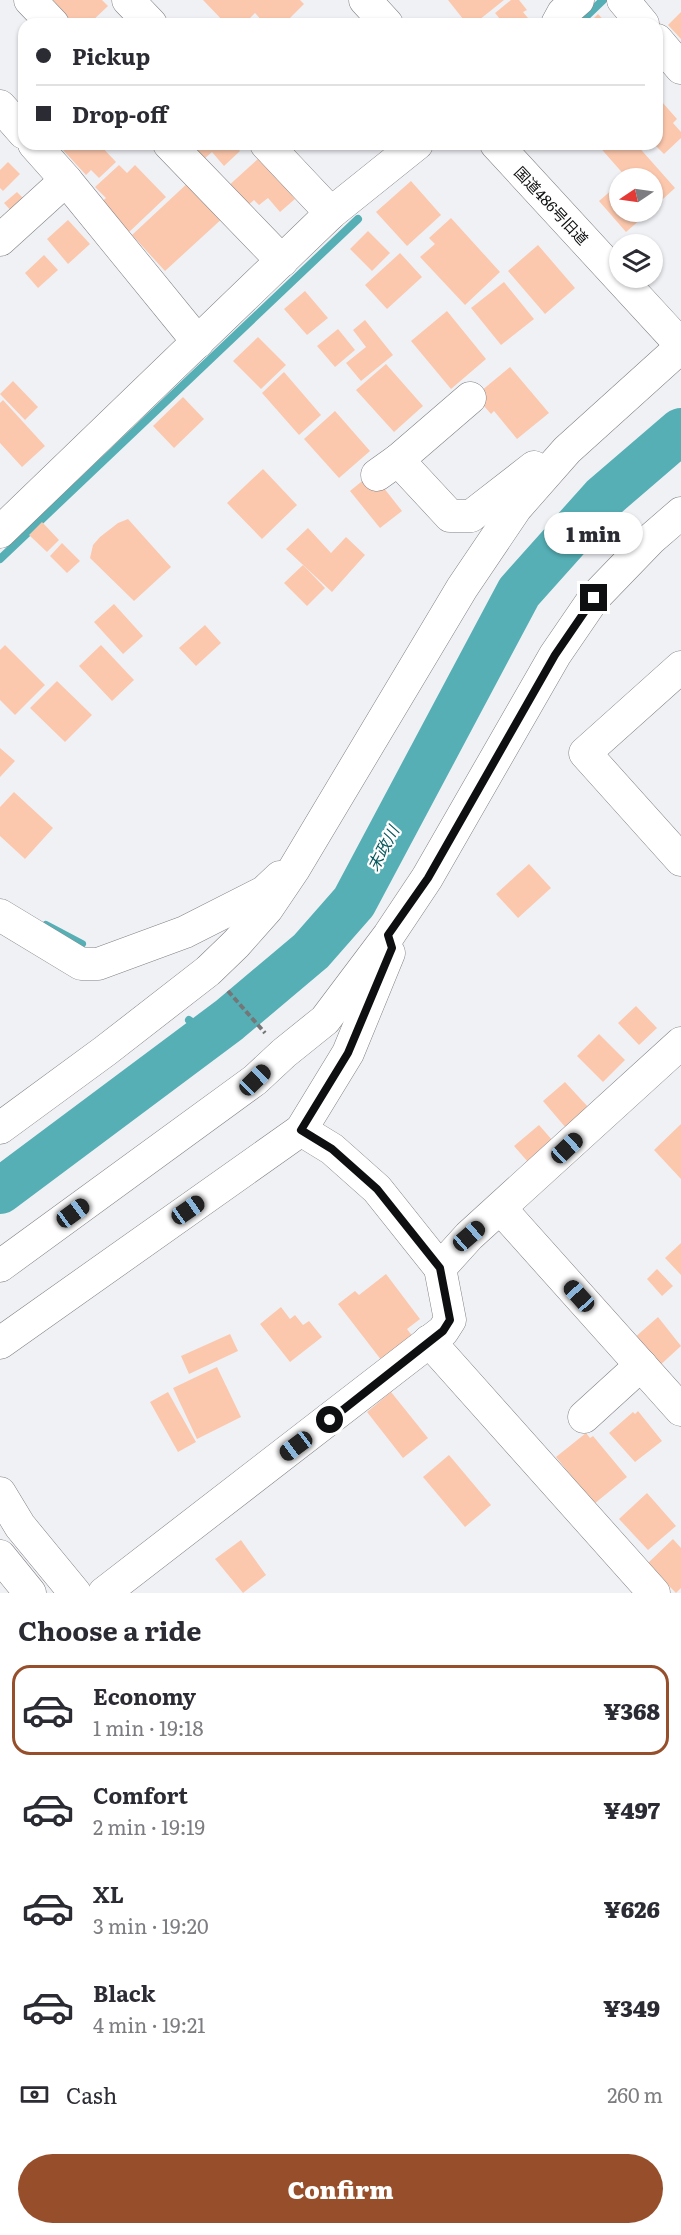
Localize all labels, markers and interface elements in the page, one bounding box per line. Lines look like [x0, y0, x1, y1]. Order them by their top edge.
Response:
text: Pickup [72, 39, 150, 72]
text: Drop-off [72, 97, 168, 130]
street label: 国道486号旧道 [510, 161, 594, 249]
north arrow [609, 168, 663, 222]
map controls [609, 168, 663, 288]
button: layers [609, 234, 663, 288]
callout: 1 min [544, 511, 644, 553]
text: 1 min [566, 518, 621, 548]
route end [580, 584, 607, 611]
water label: 末政川 [360, 819, 405, 875]
car [236, 1061, 274, 1099]
car [548, 1129, 586, 1167]
car [168, 1192, 208, 1228]
car [53, 1195, 93, 1231]
car [450, 1217, 488, 1255]
car [560, 1277, 598, 1315]
route start [316, 1406, 343, 1433]
car [276, 1428, 316, 1464]
text: Choose a ride [18, 1609, 201, 1649]
text: Economy [93, 1679, 196, 1712]
icon: car [21, 1683, 75, 1737]
text: ¥368 [604, 1694, 660, 1727]
text: 1 min · 19:18 [93, 1712, 204, 1742]
text: Comfort [93, 1778, 188, 1811]
icon: car [21, 1782, 75, 1836]
text: ¥497 [603, 1793, 660, 1826]
text: 2 min · 19:19 [93, 1811, 205, 1841]
text: XL [93, 1877, 124, 1910]
icon: car [21, 1881, 75, 1935]
text: ¥626 [604, 1892, 660, 1925]
text: 3 min · 19:20 [93, 1910, 209, 1940]
text: Black [93, 1976, 155, 2009]
icon: car [21, 1980, 75, 2034]
text: ¥349 [603, 1991, 660, 2024]
text: 4 min · 19:21 [93, 2009, 205, 2039]
icon: cash [18, 2078, 51, 2111]
text: Cash [66, 2078, 117, 2111]
text: 260 m [607, 2079, 663, 2109]
button: Confirm [18, 2154, 663, 2223]

